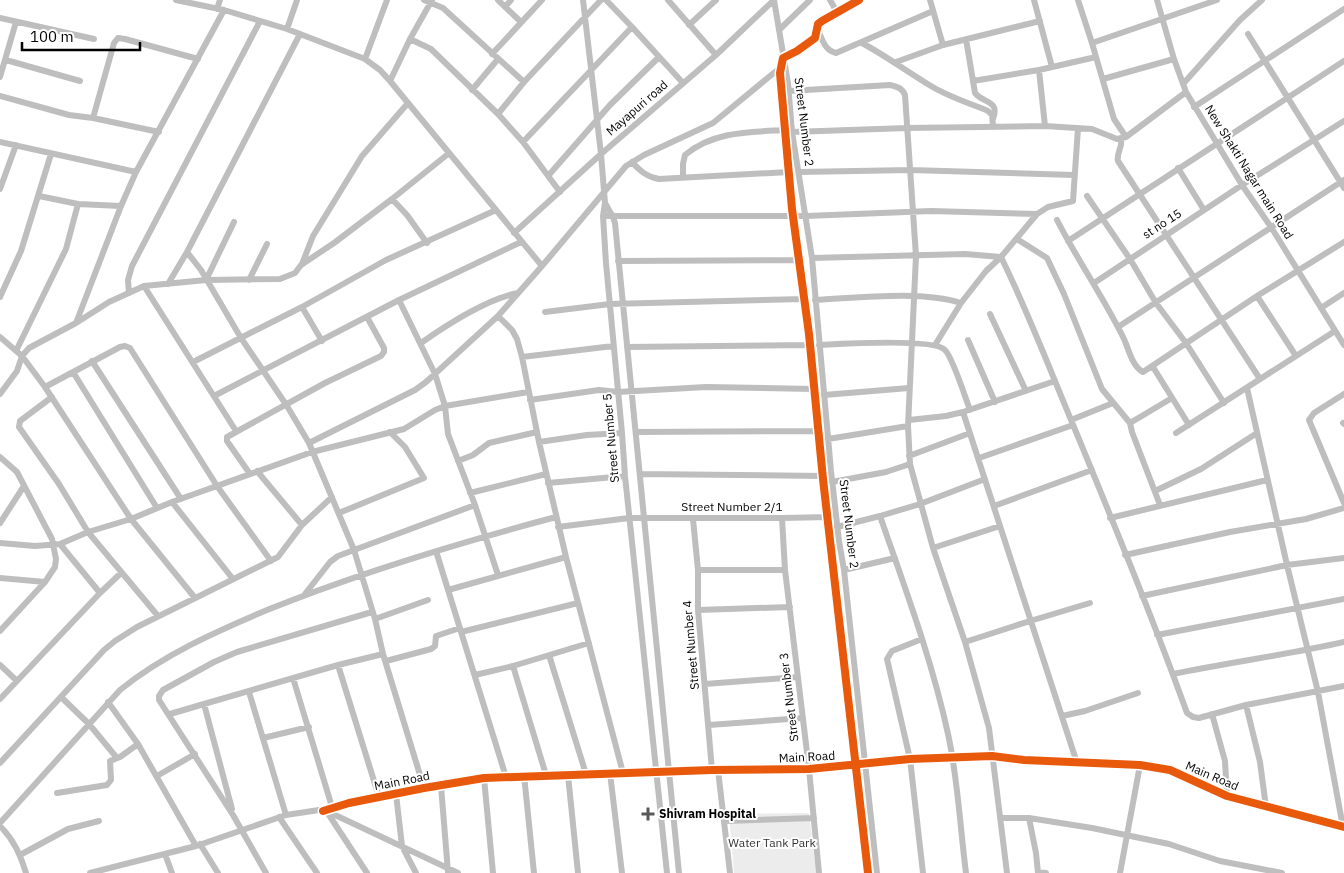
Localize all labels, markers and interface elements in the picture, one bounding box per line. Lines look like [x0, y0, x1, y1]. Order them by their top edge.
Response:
scale bar [22, 20, 140, 52]
text: 100 m [30, 27, 74, 46]
street label: Mayapuri road [603, 77, 671, 138]
street label: Street Number 2 [792, 77, 817, 167]
street label: New Shakti Nagar main Road [1202, 102, 1297, 242]
street label: st no 15 [1139, 205, 1184, 242]
street label: Street Number 5 [599, 393, 622, 483]
street label: Street Number 2 [837, 479, 862, 569]
street label: Street Number 2/1 [681, 499, 783, 514]
street label: Street Number 4 [679, 600, 702, 690]
street label: Street Number 3 [776, 652, 801, 742]
street label: Main Road [778, 748, 836, 765]
street label: Main Road [1183, 758, 1241, 793]
street label: Main Road [373, 768, 431, 793]
place label: Shivram Hospital [659, 806, 756, 821]
marker: Shivram Hospital [641, 807, 655, 821]
park label: Water Tank Park [728, 835, 817, 850]

